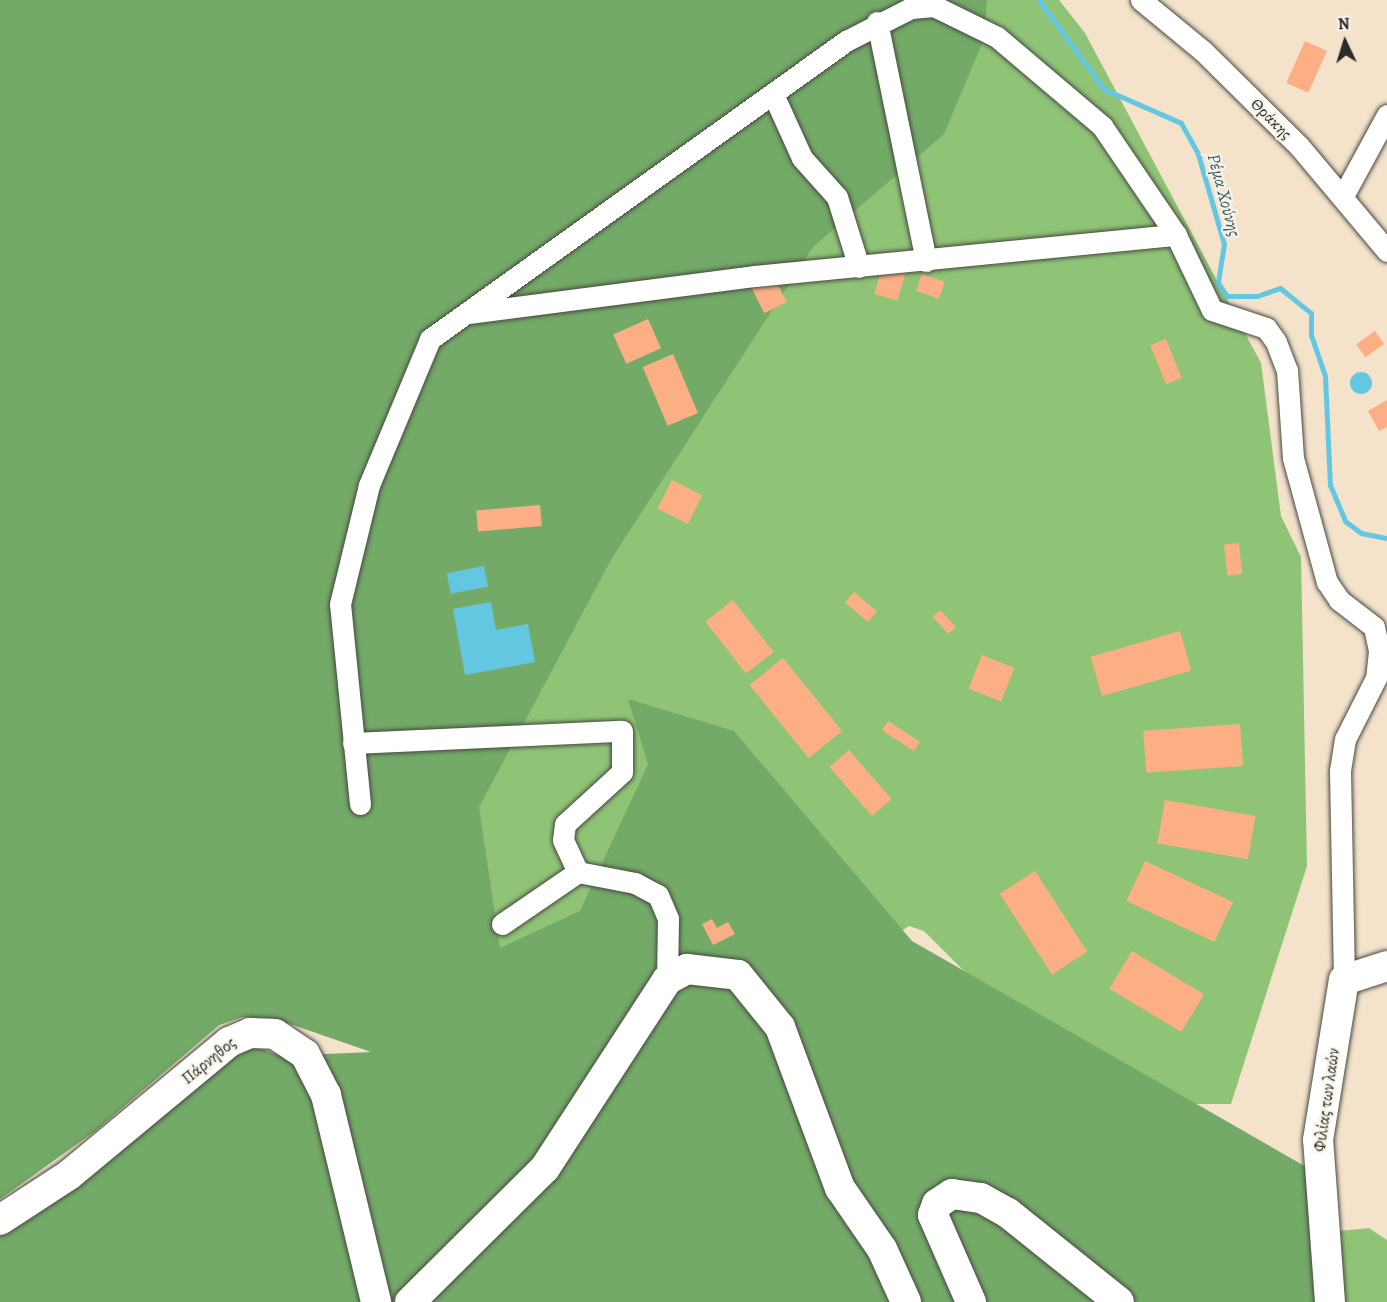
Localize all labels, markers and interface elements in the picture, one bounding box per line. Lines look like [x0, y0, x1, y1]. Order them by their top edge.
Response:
north arrow [1315, 12, 1375, 72]
text: N [1337, 13, 1350, 35]
street label: Θράκης [1247, 95, 1295, 143]
water label: Ρέμα Χούνης [1203, 151, 1245, 239]
street label: Πάρνηθος [178, 1033, 240, 1089]
street label: Φιλίας των λαών [1310, 1047, 1344, 1153]

